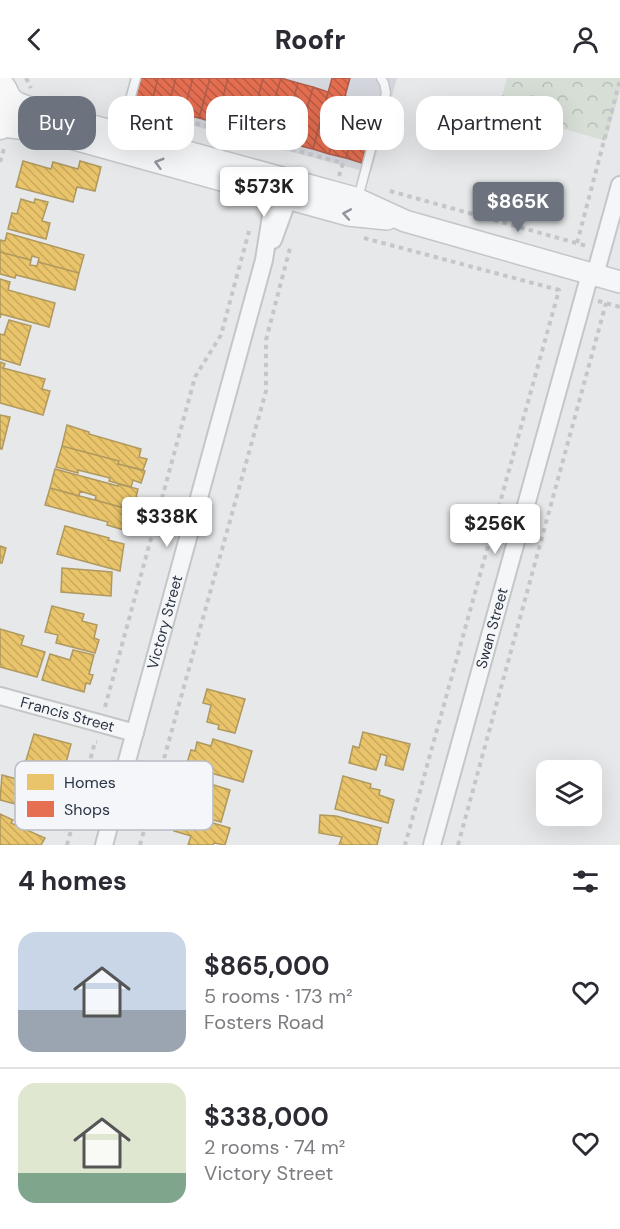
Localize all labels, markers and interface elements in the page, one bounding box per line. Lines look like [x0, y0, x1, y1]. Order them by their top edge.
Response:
text: Roofr [275, 22, 345, 57]
icon: back [18, 23, 51, 56]
icon: person [569, 23, 602, 56]
chip: Buy [18, 96, 96, 150]
chip: Rent [108, 96, 194, 150]
chip: Filters [206, 96, 308, 150]
chip: New [320, 96, 404, 150]
chip: Apartment [416, 96, 563, 150]
one-way arrow [154, 158, 165, 170]
pin: $573K [222, 167, 306, 218]
text: $573K [234, 173, 294, 199]
pin: $865K [476, 182, 560, 233]
text: $865K [487, 188, 549, 214]
one-way arrow [343, 208, 353, 221]
pin: $338K [125, 497, 209, 548]
text: $338K [136, 503, 198, 529]
pin: $256K [453, 504, 537, 555]
text: $256K [464, 510, 526, 536]
street label: Victory Street [142, 573, 187, 672]
street label: Swan Street [471, 585, 513, 671]
street label: Francis Street [18, 692, 117, 737]
map controls [536, 760, 602, 826]
button: layers [536, 760, 602, 826]
legend [15, 761, 213, 830]
text: Homes [64, 772, 116, 793]
text: Shops [64, 799, 110, 820]
text: 4 homes [18, 864, 127, 898]
icon: filters [569, 865, 602, 898]
text: $865,000 [204, 949, 330, 983]
icon: home [66, 956, 138, 1028]
icon: heart [569, 976, 602, 1009]
text: 5 rooms · 173 m² [204, 983, 353, 1009]
text: Fosters Road [204, 1009, 324, 1035]
text: $338,000 [204, 1100, 329, 1134]
icon: home [66, 1107, 138, 1179]
icon: heart [569, 1127, 602, 1160]
text: 2 rooms · 74 m² [204, 1134, 345, 1160]
text: Victory Street [204, 1160, 333, 1186]

